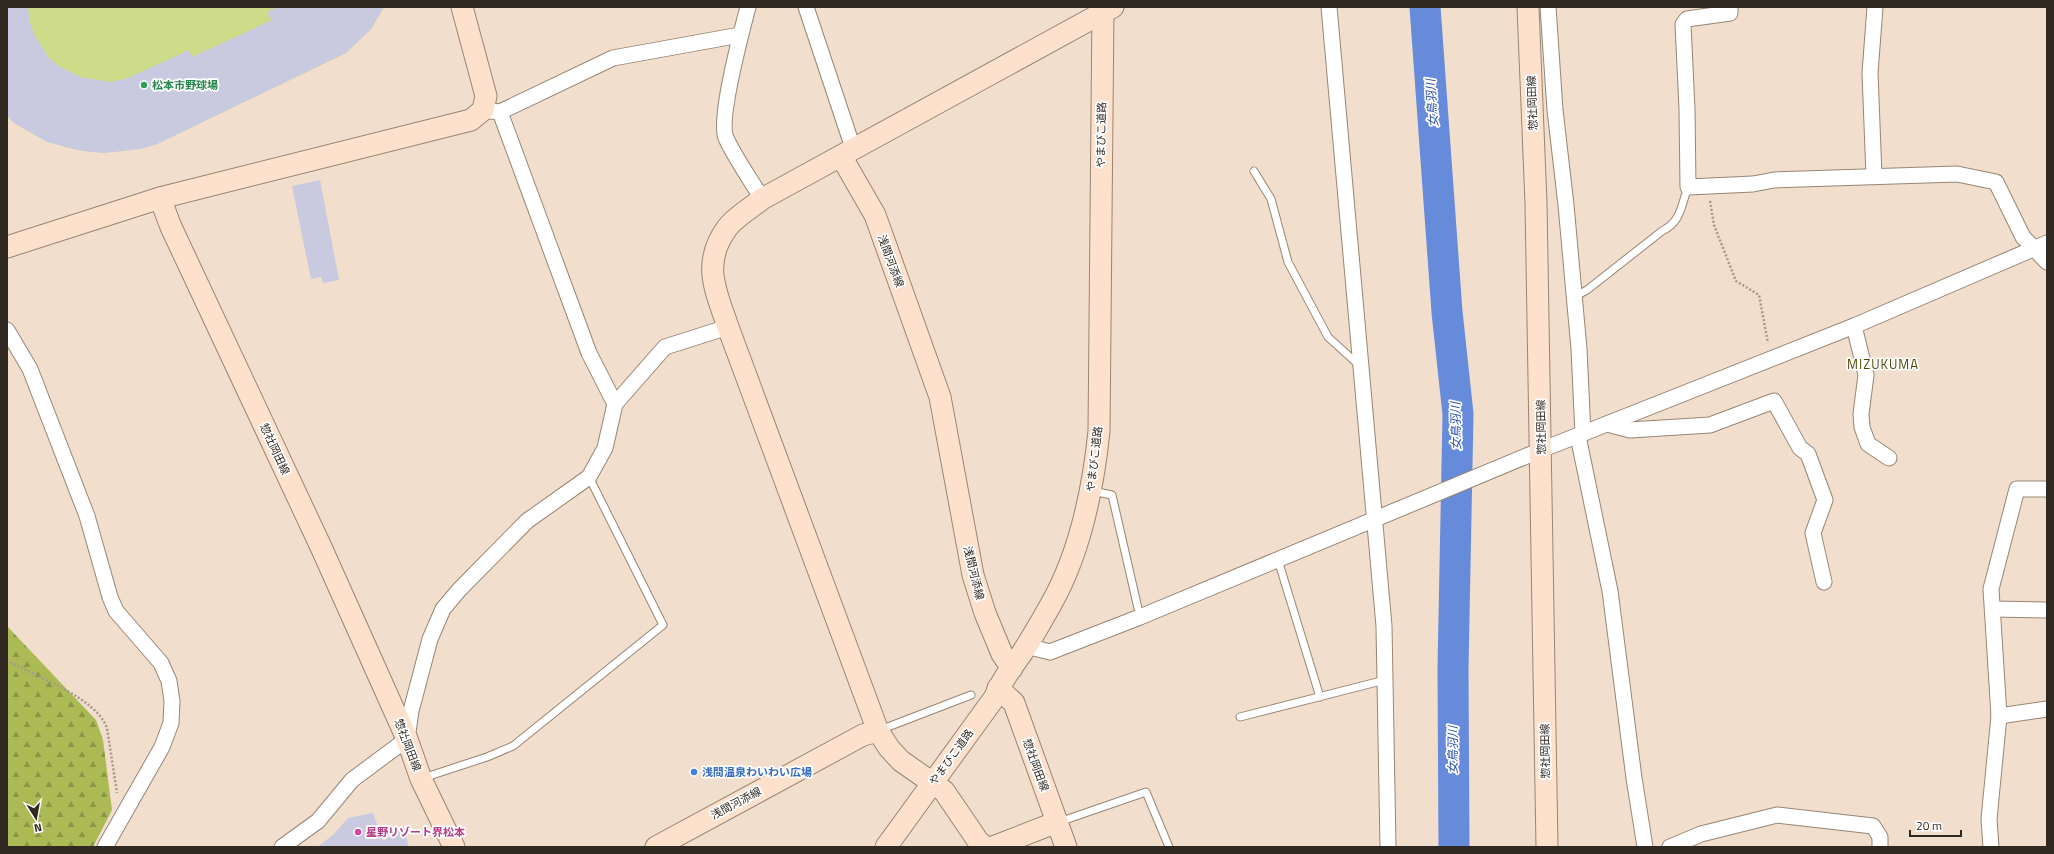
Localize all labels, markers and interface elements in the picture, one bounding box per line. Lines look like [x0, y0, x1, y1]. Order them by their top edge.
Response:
street label: 惣社岡田線 [1523, 75, 1541, 131]
water label: 女鳥羽川 [1420, 76, 1443, 128]
place label: 松本市野球場 [152, 77, 218, 93]
marker: 松本市野球場 [139, 80, 149, 90]
street label: やまびこ道路 [1092, 102, 1110, 168]
street label: 浅間河添線 [874, 232, 908, 290]
district label: MIZUKUMA [1847, 354, 1919, 374]
street label: 惣社岡田線 [1533, 399, 1549, 455]
water label: 女鳥羽川 [1446, 400, 1465, 450]
street label: 惣社岡田線 [256, 421, 294, 477]
street label: やまびこ道路 [1082, 425, 1106, 493]
street label: 浅間河添線 [960, 544, 988, 602]
street label: 惣社岡田線 [391, 716, 425, 774]
street label: 惣社岡田線 [1537, 723, 1553, 779]
water label: 女鳥羽川 [1443, 724, 1462, 774]
street label: やまびこ道路 [925, 726, 977, 788]
street label: 惣社岡田線 [1019, 736, 1053, 794]
place label: 浅間温泉わいわい広場 [702, 764, 812, 780]
marker: 浅間温泉わいわい広場 [689, 767, 699, 777]
street label: 浅間河添線 [708, 783, 764, 823]
north arrow [16, 798, 56, 838]
scale bar [1910, 812, 1961, 838]
text: 20 m [1916, 816, 1942, 835]
text: N [33, 819, 43, 836]
place label: 星野リゾート界松本 [366, 824, 465, 840]
marker: 星野リゾート界松本 [353, 827, 363, 837]

